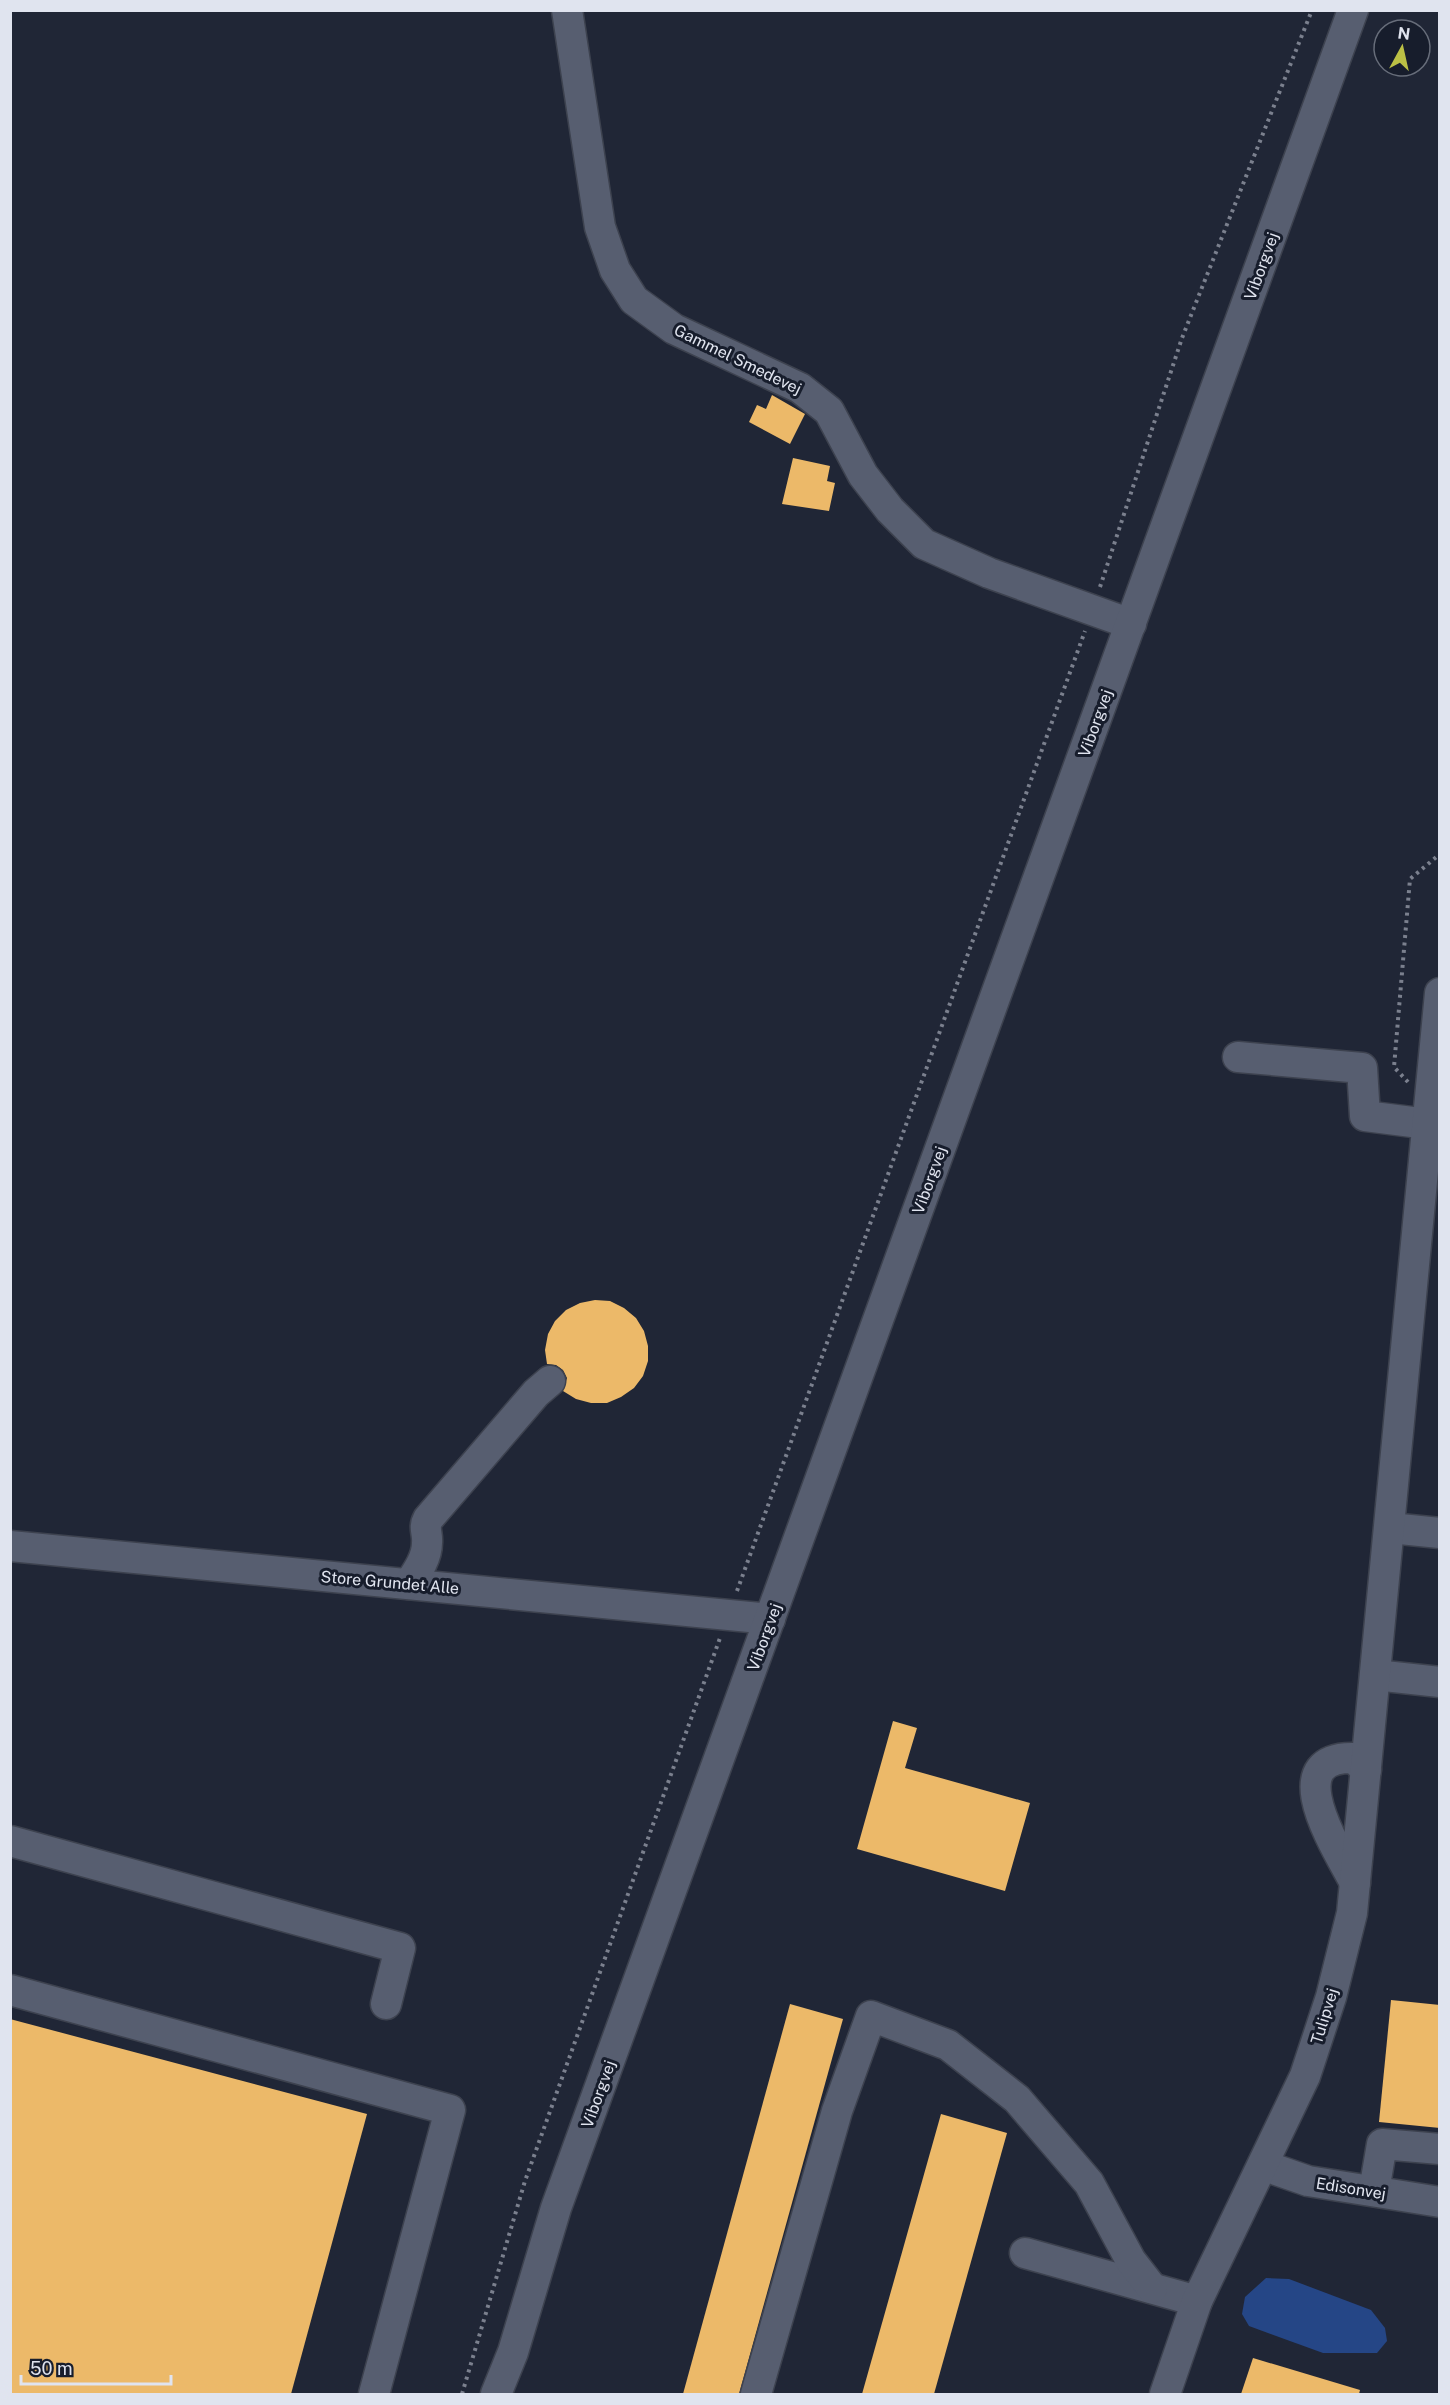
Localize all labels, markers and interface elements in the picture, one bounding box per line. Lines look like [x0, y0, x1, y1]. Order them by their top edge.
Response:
north arrow [1372, 18, 1432, 78]
text: N [1396, 23, 1412, 44]
street label: Viborgvej [1240, 230, 1282, 303]
street label: Gammel Smedevej [671, 320, 805, 399]
street label: Viborgvej [1074, 687, 1116, 760]
street label: Viborgvej [908, 1144, 950, 1217]
street label: Store Grundet Alle [320, 1567, 460, 1598]
street label: Viborgvej [743, 1601, 785, 1674]
street label: Tulipvej [1307, 1986, 1342, 2046]
street label: Viborgvej [577, 2058, 619, 2131]
street label: Edisonvej [1315, 2174, 1387, 2203]
scale bar [21, 2348, 171, 2386]
text: 50 m [30, 2358, 73, 2379]

